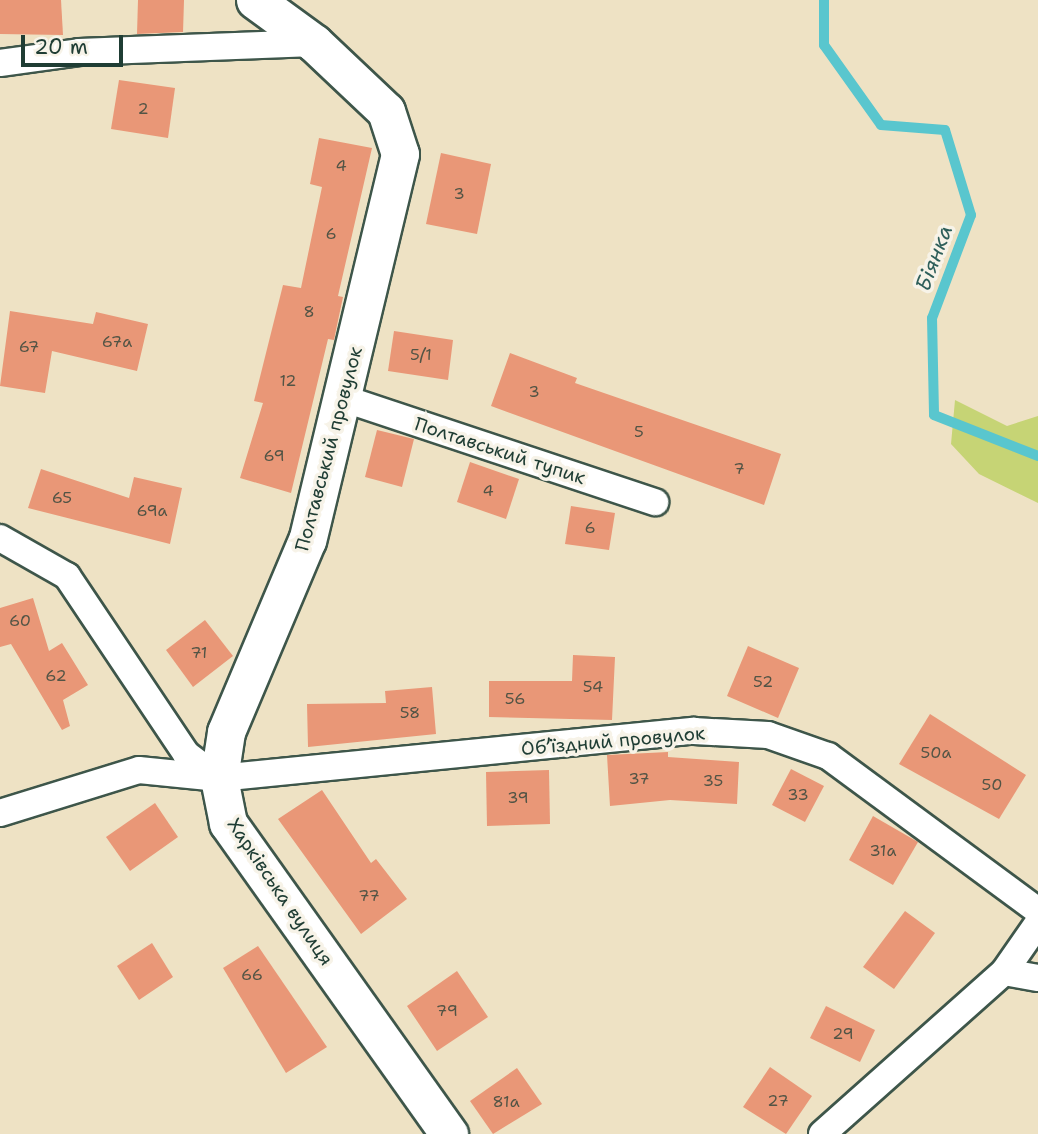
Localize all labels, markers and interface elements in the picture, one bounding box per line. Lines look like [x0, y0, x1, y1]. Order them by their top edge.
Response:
scale bar [24, 21, 126, 65]
text: 20 m [34, 33, 88, 61]
house number: 2 [137, 99, 149, 119]
house number: 4 [335, 156, 347, 176]
house number: 3 [453, 184, 465, 204]
water label: Біянка [910, 222, 958, 294]
house number: 6 [325, 224, 337, 244]
house number: 8 [303, 302, 315, 322]
house number: 67а [102, 332, 132, 352]
house number: 67 [19, 337, 39, 357]
street label: Полтавський провулок [291, 344, 367, 554]
house number: 5/1 [410, 345, 432, 365]
house number: 12 [279, 371, 297, 391]
house number: 3 [528, 382, 540, 402]
street label: Полтавський тупик [412, 413, 588, 489]
house number: 5 [634, 422, 644, 442]
house number: 69 [263, 446, 285, 466]
house number: 7 [733, 459, 745, 479]
house number: 4 [482, 481, 494, 501]
house number: 65 [52, 488, 72, 508]
house number: 69а [136, 501, 168, 521]
house number: 6 [584, 518, 596, 538]
house number: 60 [9, 611, 31, 631]
house number: 71 [190, 643, 208, 663]
house number: 62 [45, 666, 67, 686]
house number: 52 [753, 672, 773, 692]
house number: 54 [583, 677, 603, 697]
house number: 56 [505, 689, 525, 709]
house number: 58 [400, 703, 420, 723]
street label: Обʼїздний провулок [520, 722, 706, 760]
house number: 50а [921, 743, 951, 763]
house number: 37 [628, 769, 650, 789]
house number: 35 [703, 771, 723, 791]
house number: 50 [982, 775, 1002, 795]
house number: 33 [787, 785, 809, 805]
house number: 39 [507, 788, 529, 808]
street label: Харківська вулиця [222, 814, 338, 970]
house number: 31а [870, 841, 896, 861]
house number: 77 [358, 886, 380, 906]
house number: 66 [241, 965, 263, 985]
house number: 79 [436, 1001, 458, 1021]
house number: 29 [832, 1024, 854, 1044]
house number: 27 [767, 1091, 789, 1111]
house number: 81а [492, 1092, 520, 1112]

